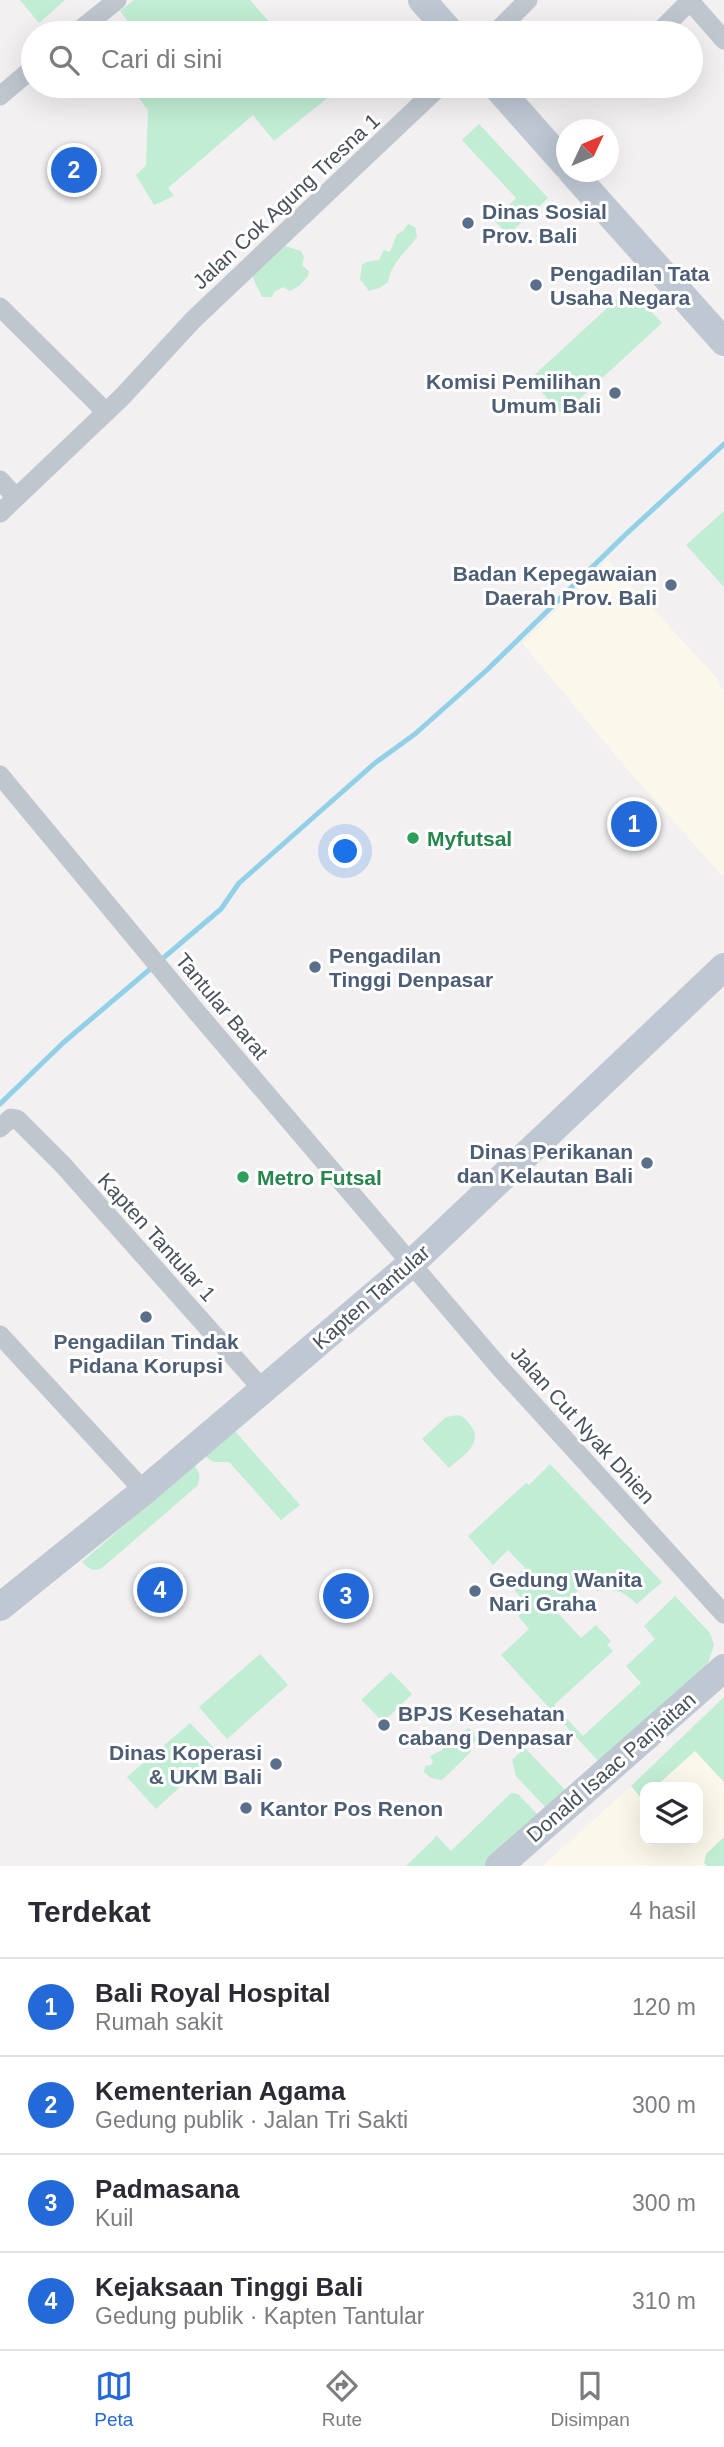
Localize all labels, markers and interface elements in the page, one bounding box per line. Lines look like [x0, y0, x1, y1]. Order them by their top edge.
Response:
search box [21, 21, 703, 98]
icon: search [45, 41, 83, 79]
text: Cari di sini [101, 44, 222, 74]
street label: Jalan Cok Agung Tresna 1 [188, 109, 384, 293]
north arrow [556, 119, 619, 182]
pin: 2 [51, 144, 97, 196]
place label: Dinas Sosial Prov. Bali [482, 200, 607, 247]
marker: Dinas Sosial Prov. Bali [460, 215, 476, 231]
place label: Pengadilan Tata Usaha Negara [550, 262, 710, 309]
marker: Pengadilan Tata Usaha Negara [528, 277, 544, 293]
place label: Komisi Pemilihan Umum Bali [426, 370, 601, 417]
marker: Komisi Pemilihan Umum Bali [607, 385, 623, 401]
place label: Badan Kepegawaian Daerah Prov. Bali [453, 562, 657, 609]
marker: Badan Kepegawaian Daerah Prov. Bali [663, 577, 679, 593]
pin: 1 [611, 798, 657, 850]
place label: Myfutsal [427, 827, 512, 850]
marker: Myfutsal [405, 830, 421, 846]
your location [328, 834, 362, 868]
place label: Pengadilan Tinggi Denpasar [329, 944, 493, 991]
street label: Tantular Barat [171, 949, 273, 1064]
marker: Pengadilan Tinggi Denpasar [307, 959, 323, 975]
place label: Dinas Perikanan dan Kelautan Bali [457, 1140, 633, 1187]
marker: Dinas Perikanan dan Kelautan Bali [639, 1155, 655, 1171]
place label: Metro Futsal [257, 1166, 382, 1189]
street label: Kapten Tantular 1 [94, 1168, 220, 1306]
marker: Metro Futsal [235, 1169, 251, 1185]
street label: Kapten Tantular [308, 1240, 434, 1354]
marker: Pengadilan Tindak Pidana Korupsi [138, 1309, 154, 1325]
place label: Pengadilan Tindak Pidana Korupsi [53, 1330, 239, 1377]
street label: Jalan Cut Nyak Dhien [507, 1342, 659, 1508]
pin: 4 [137, 1564, 183, 1616]
place label: Gedung Wanita Nari Graha [489, 1568, 643, 1615]
pin: 3 [323, 1570, 369, 1622]
marker: Gedung Wanita Nari Graha [467, 1583, 483, 1599]
street label: Donald Isaac Panjaitan [522, 1687, 700, 1847]
place label: BPJS Kesehatan cabang Denpasar [398, 1702, 573, 1749]
marker: BPJS Kesehatan cabang Denpasar [376, 1717, 392, 1733]
place label: Dinas Koperasi & UKM Bali [109, 1741, 262, 1788]
marker: Dinas Koperasi & UKM Bali [268, 1756, 284, 1772]
map controls [640, 1782, 703, 1845]
button: layers [640, 1782, 703, 1845]
place label: Kantor Pos Renon [260, 1797, 443, 1820]
marker: Kantor Pos Renon [238, 1800, 254, 1816]
text: Terdekat [28, 1895, 151, 1928]
text: 4 hasil [630, 1898, 696, 1924]
text: Bali Royal Hospital [95, 1978, 331, 2008]
text: 1 [45, 1994, 57, 2020]
text: 120 m [632, 1994, 696, 2020]
text: Rumah sakit [95, 2009, 223, 2035]
text: Kementerian Agama [95, 2076, 345, 2106]
text: 2 [45, 2092, 57, 2118]
text: 300 m [632, 2092, 696, 2118]
text: Gedung publik · Jalan Tri Sakti [95, 2107, 408, 2133]
text: Padmasana [95, 2174, 240, 2204]
text: 3 [45, 2190, 57, 2216]
text: 300 m [632, 2190, 696, 2216]
text: Kuil [95, 2205, 133, 2231]
text: Kejaksaan Tinggi Bali [95, 2272, 363, 2302]
text: 4 [45, 2288, 57, 2314]
text: 310 m [632, 2288, 696, 2314]
text: Gedung publik · Kapten Tantular [95, 2303, 424, 2329]
tab: Peta [94, 2367, 133, 2431]
tab: Rute [322, 2367, 362, 2431]
tab: Disimpan [551, 2367, 630, 2431]

